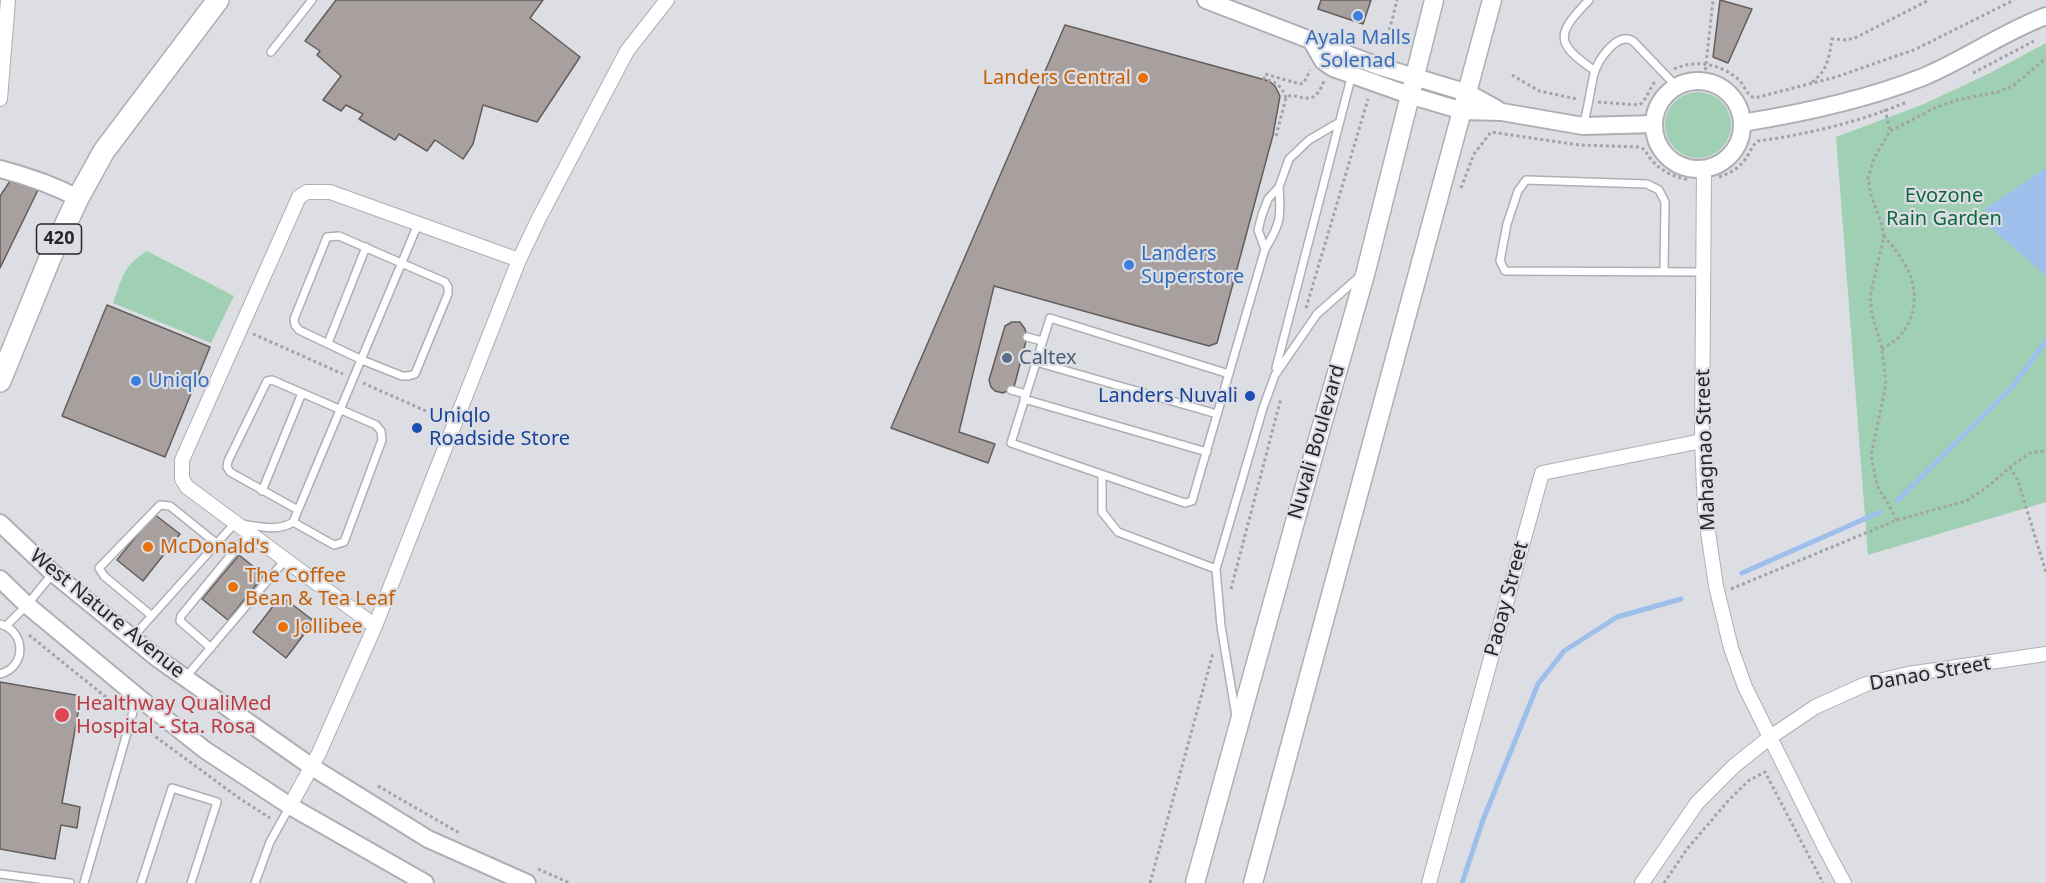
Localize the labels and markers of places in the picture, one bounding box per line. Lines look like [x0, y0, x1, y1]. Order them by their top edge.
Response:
marker: Ayala Malls Solenad [1351, 9, 1365, 23]
place label: Ayala Malls Solenad [1305, 26, 1411, 73]
place label: Landers Central [983, 66, 1131, 90]
marker: Landers Central [1136, 71, 1150, 85]
place label: Landers Superstore [1141, 242, 1244, 289]
marker: Landers Superstore [1122, 258, 1136, 272]
place label: Caltex [1019, 346, 1077, 370]
marker: Caltex [1000, 351, 1014, 365]
place label: Uniqlo [148, 369, 210, 393]
marker: Uniqlo [129, 374, 143, 388]
place label: Landers Nuvali [1098, 384, 1238, 408]
marker: Landers Nuvali [1243, 389, 1257, 403]
place label: Uniqlo Roadside Store [429, 404, 570, 451]
marker: Uniqlo Roadside Store [410, 421, 424, 435]
place label: McDonald's [160, 535, 269, 559]
marker: McDonald's [141, 540, 155, 554]
place label: The Coffee Bean & Tea Leaf [245, 564, 395, 611]
marker: The Coffee Bean & Tea Leaf [226, 580, 240, 594]
place label: Jollibee [295, 615, 363, 639]
marker: Jollibee [276, 620, 290, 634]
place label: Healthway QualiMed Hospital - Sta. Rosa [76, 692, 272, 739]
marker: Healthway QualiMed Hospital - Sta. Rosa [53, 706, 71, 724]

